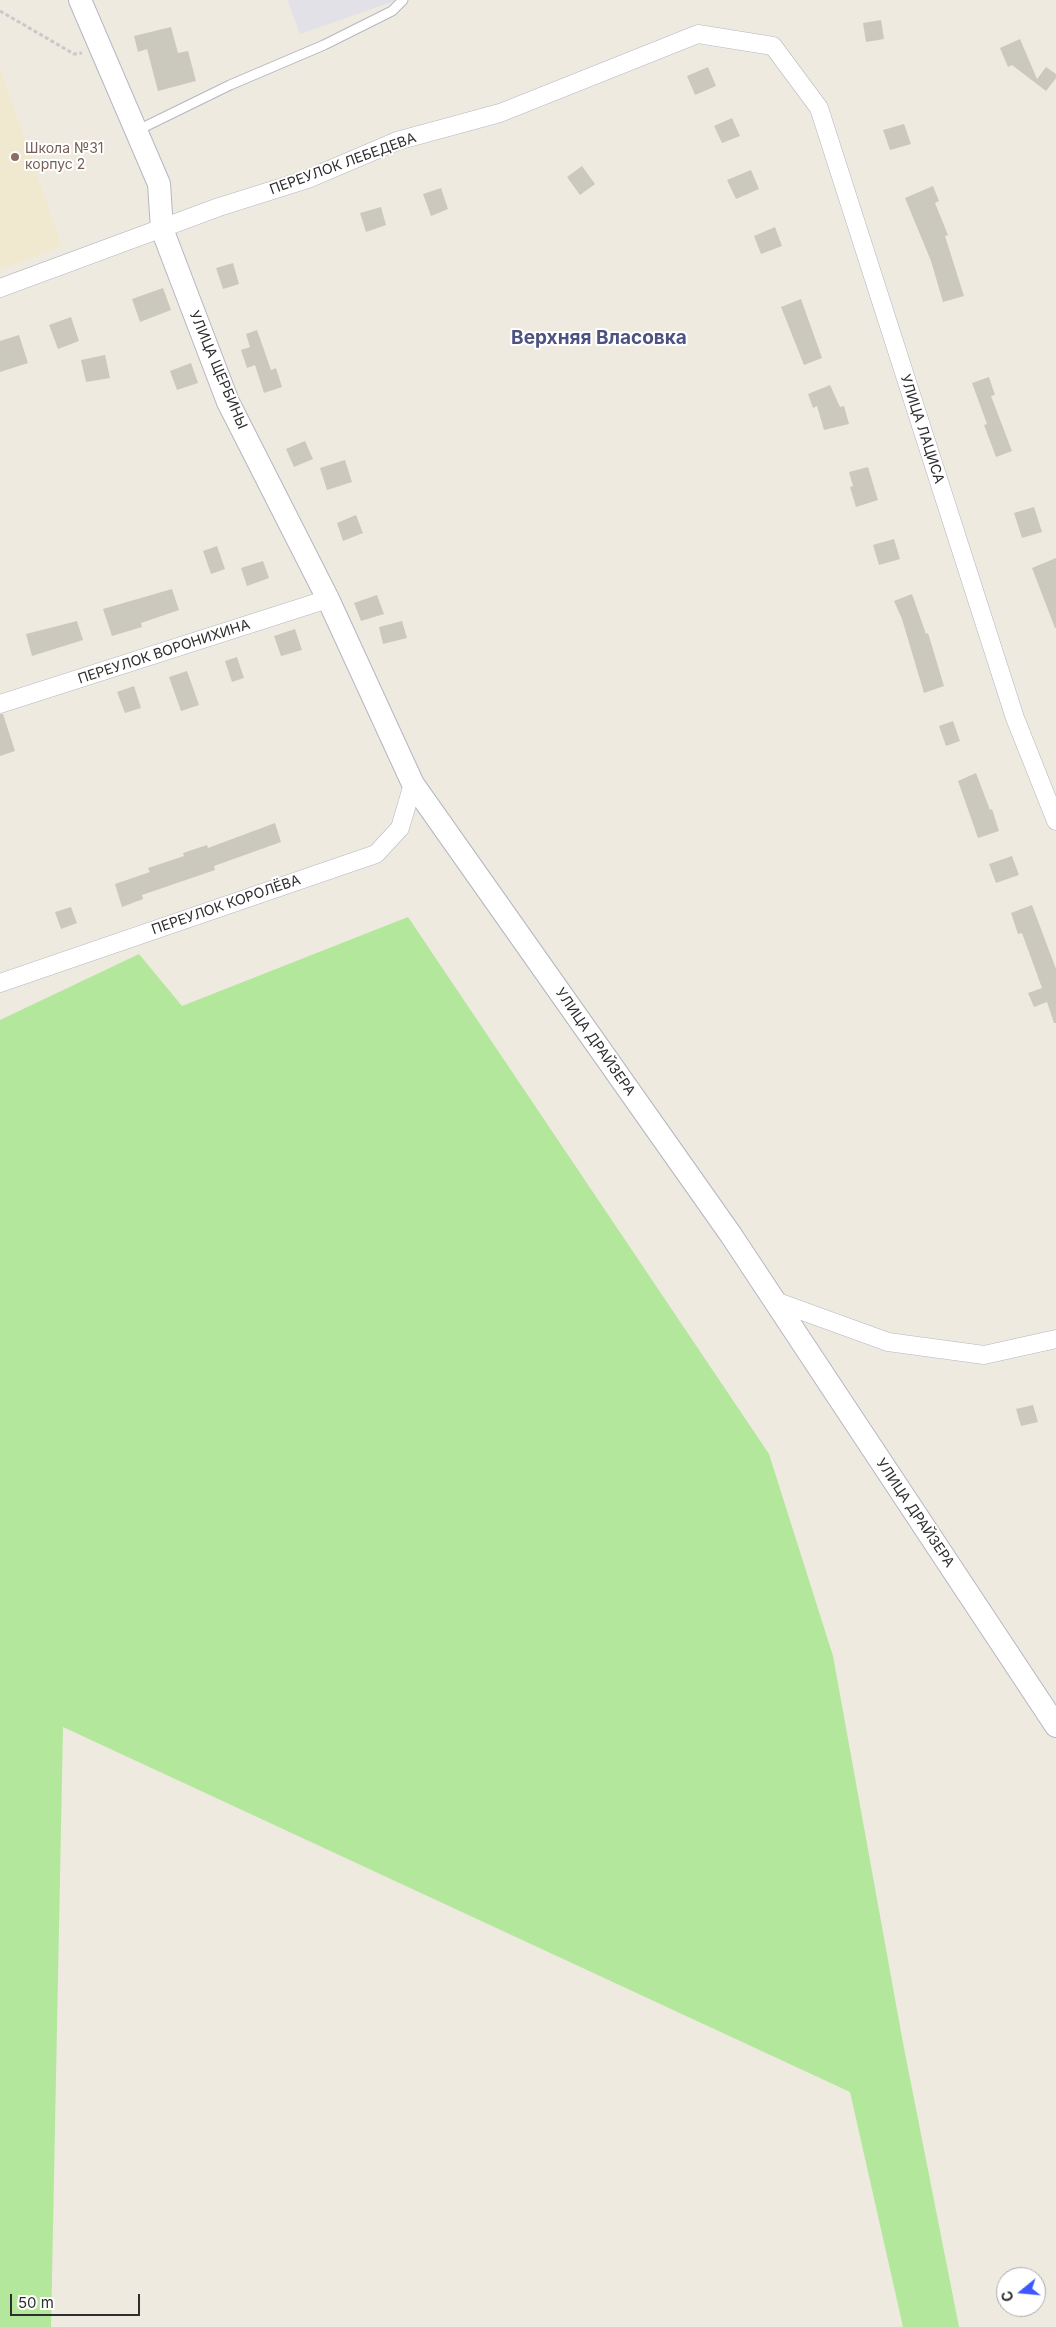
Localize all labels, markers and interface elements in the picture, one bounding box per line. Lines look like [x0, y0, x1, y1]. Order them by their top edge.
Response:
street label: ПЕРЕУЛОК ЛЕБЕДЕВА [268, 130, 418, 198]
place label: Школа №31 корпус 2 [25, 141, 104, 174]
marker: Школа №31 корпус 2 [9, 151, 21, 163]
street label: УЛИЦА ЩЕРБИНЫ [185, 308, 251, 432]
district label: Верхняя Власовка [511, 327, 687, 349]
street label: УЛИЦА ЛАЦИСА [896, 372, 948, 486]
street label: ПЕРЕУЛОК ВОРОНИХИНА [76, 616, 252, 688]
street label: ПЕРЕУЛОК КОРОЛЁВА [149, 872, 303, 938]
street label: УЛИЦА ДРАЙЗЕРА [551, 985, 639, 1099]
street label: УЛИЦА ДРАЙЗЕРА [872, 1455, 958, 1571]
north arrow [996, 2267, 1046, 2317]
scale bar [12, 2284, 142, 2316]
text: С [997, 2289, 1017, 2304]
text: 50 m [18, 2293, 54, 2312]

